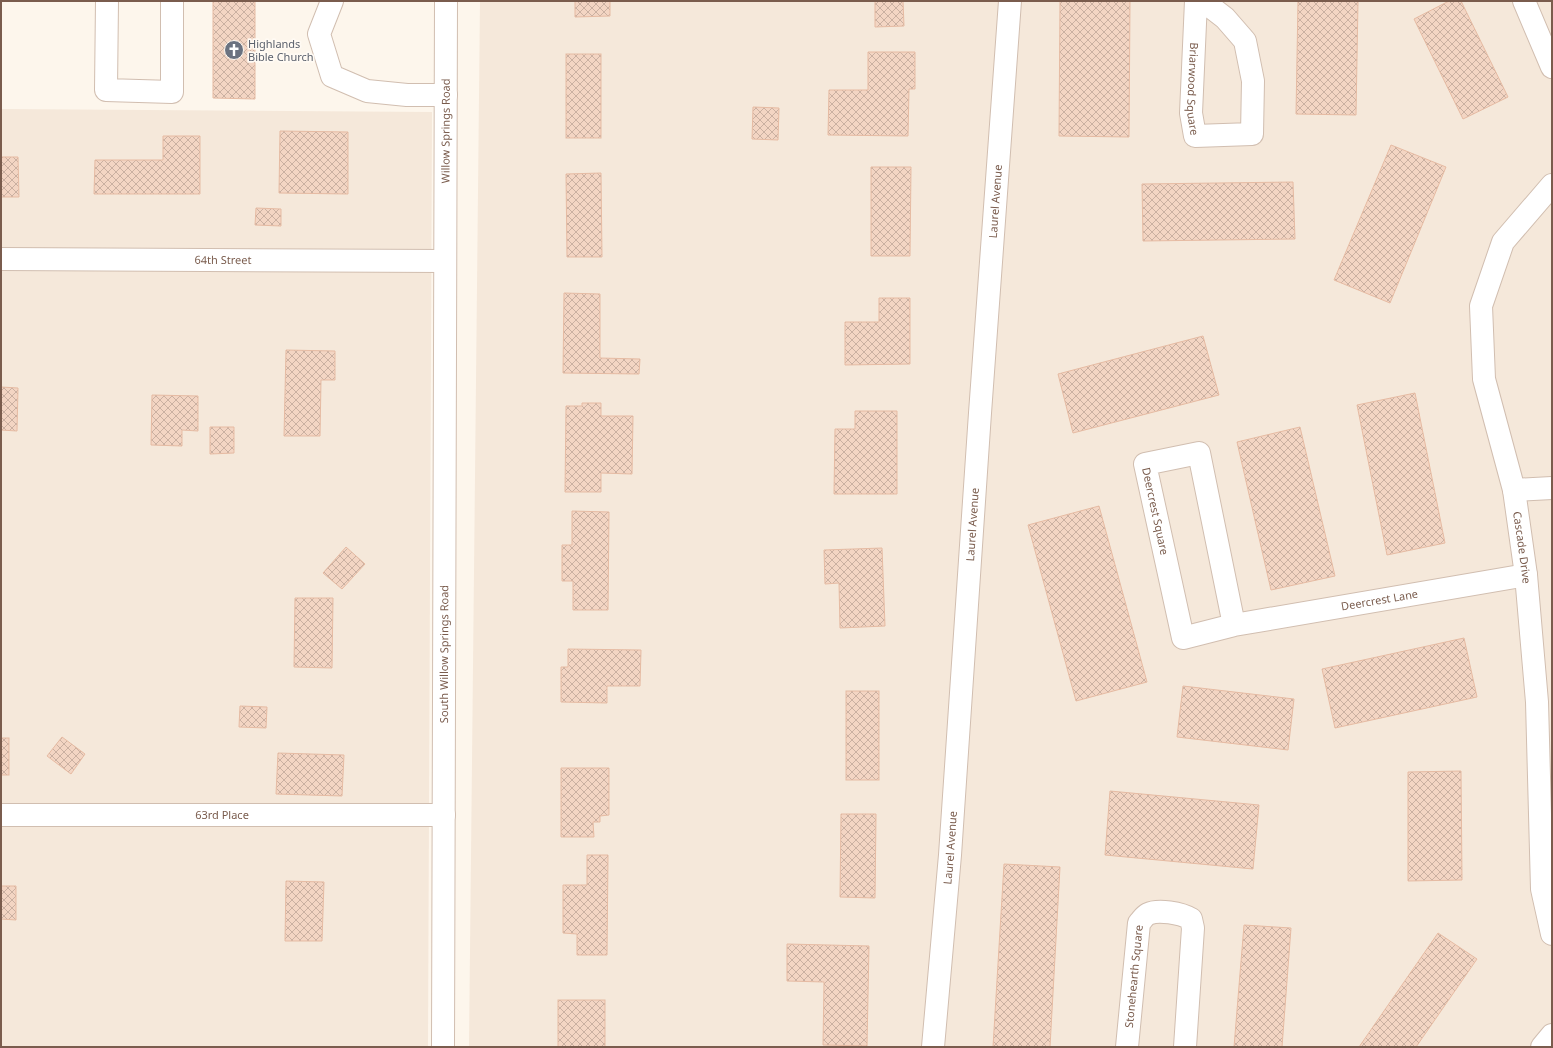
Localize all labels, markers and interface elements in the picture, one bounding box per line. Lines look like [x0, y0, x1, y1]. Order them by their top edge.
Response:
place label: Highlands Bible Church [248, 36, 314, 64]
church icon: Highlands Bible Church [223, 39, 245, 61]
street label: Briarwood Square [1184, 42, 1203, 136]
street label: Willow Springs Road [437, 78, 453, 184]
street label: Laurel Avenue [985, 164, 1005, 239]
street label: 64th Street [194, 252, 252, 267]
street label: Deercrest Square [1139, 466, 1173, 556]
street label: Laurel Avenue [962, 487, 982, 562]
street label: Cascade Drive [1510, 510, 1535, 584]
street label: South Willow Springs Road [436, 585, 451, 723]
street label: Deercrest Lane [1340, 586, 1419, 614]
street label: 63rd Place [195, 807, 249, 822]
street label: Laurel Avenue [939, 810, 960, 885]
street label: Stonehearth Square [1121, 924, 1146, 1029]

